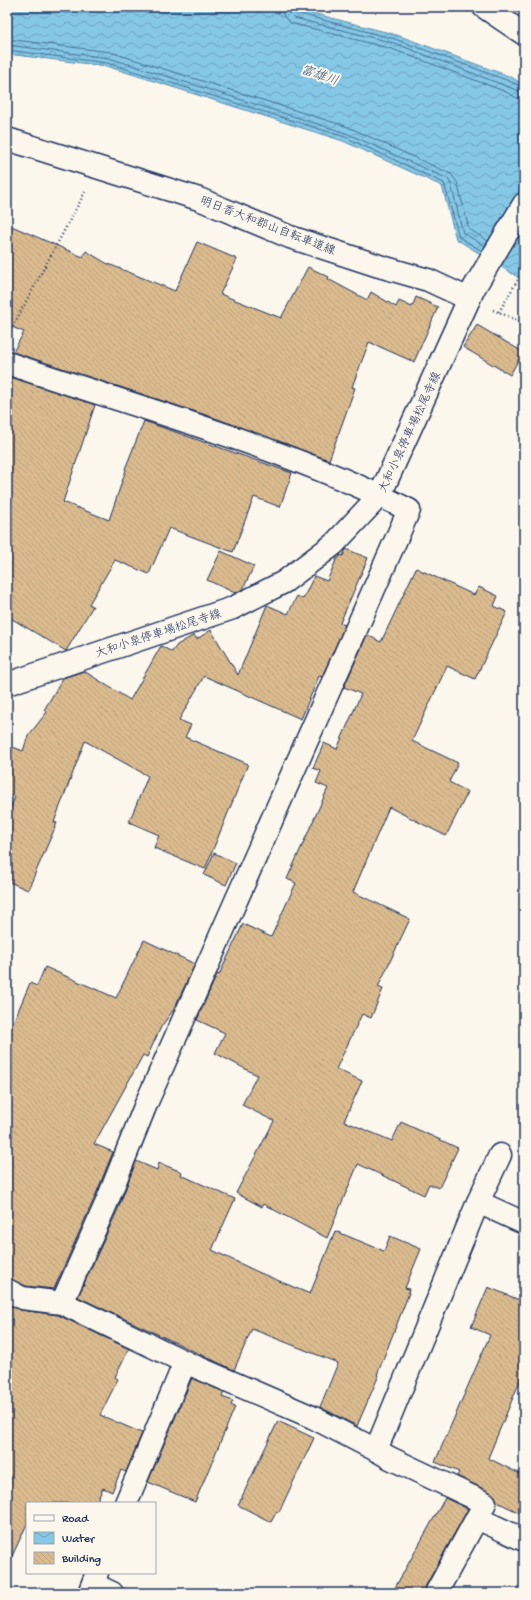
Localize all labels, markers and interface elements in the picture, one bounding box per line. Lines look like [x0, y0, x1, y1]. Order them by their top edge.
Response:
water label: 富雄川 [298, 62, 340, 90]
street label: 明日香大和郡山自転車道線 [198, 194, 337, 259]
street label: 大和小泉停車場松尾寺線 [376, 370, 445, 496]
street label: 大和小泉停車場松尾寺線 [93, 607, 224, 662]
legend [26, 1502, 156, 1574]
text: Road [62, 1513, 89, 1527]
text: Water [62, 1533, 96, 1547]
text: Building [61, 1553, 101, 1567]

